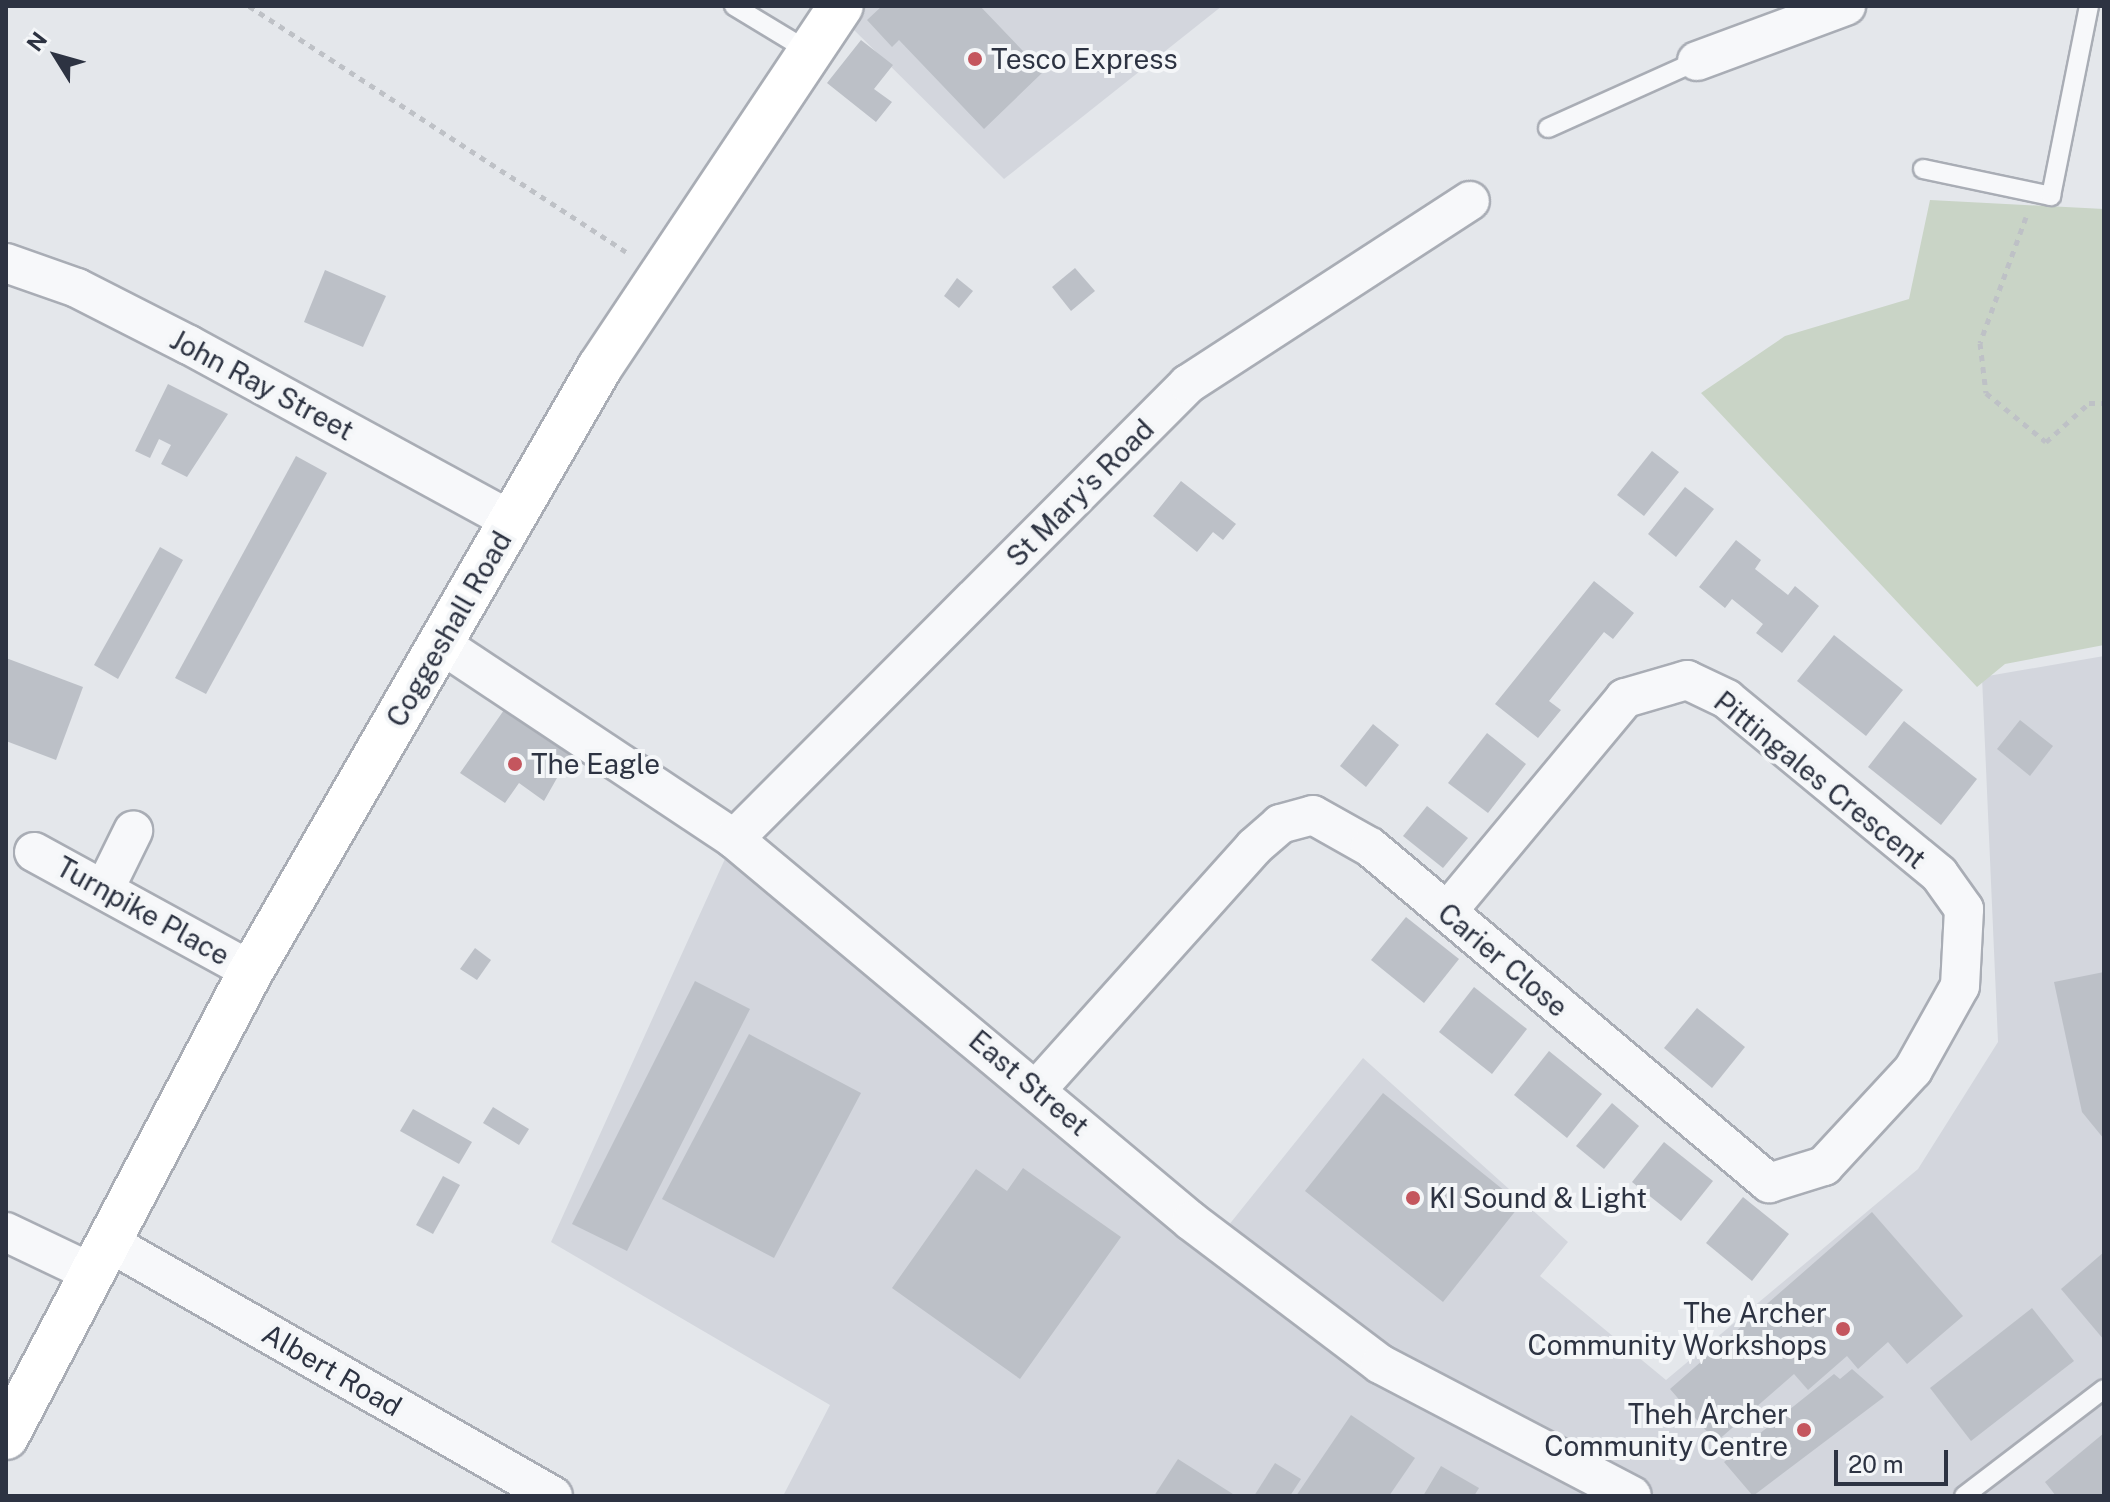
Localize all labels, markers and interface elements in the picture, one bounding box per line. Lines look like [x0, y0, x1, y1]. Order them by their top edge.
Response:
north arrow [16, 16, 96, 96]
text: N [21, 27, 52, 56]
place label: Tesco Express [991, 42, 1178, 76]
marker: Tesco Express [966, 50, 984, 68]
street label: John Ray Street [164, 323, 360, 447]
street label: St Mary's Road [999, 412, 1161, 574]
street label: Coggeshall Road [379, 525, 519, 733]
street label: Pittingales Crescent [1707, 684, 1933, 876]
place label: The Eagle [531, 747, 660, 781]
marker: The Eagle [506, 755, 524, 773]
street label: Turnpike Place [51, 850, 235, 972]
street label: Carier Close [1431, 896, 1575, 1024]
street label: East Street [962, 1023, 1096, 1143]
place label: KI Sound & Light [1429, 1181, 1647, 1215]
marker: KI Sound & Light [1404, 1189, 1422, 1207]
place label: The Archer Community Workshops [1527, 1296, 1827, 1362]
street label: Albert Road [256, 1317, 408, 1423]
marker: The Archer Community Workshops [1834, 1320, 1852, 1338]
place label: Theh Archer Community Centre [1544, 1397, 1788, 1463]
marker: Theh Archer Community Centre [1795, 1421, 1813, 1439]
scale bar [1838, 1434, 1952, 1484]
text: 20 m [1848, 1450, 1904, 1478]

